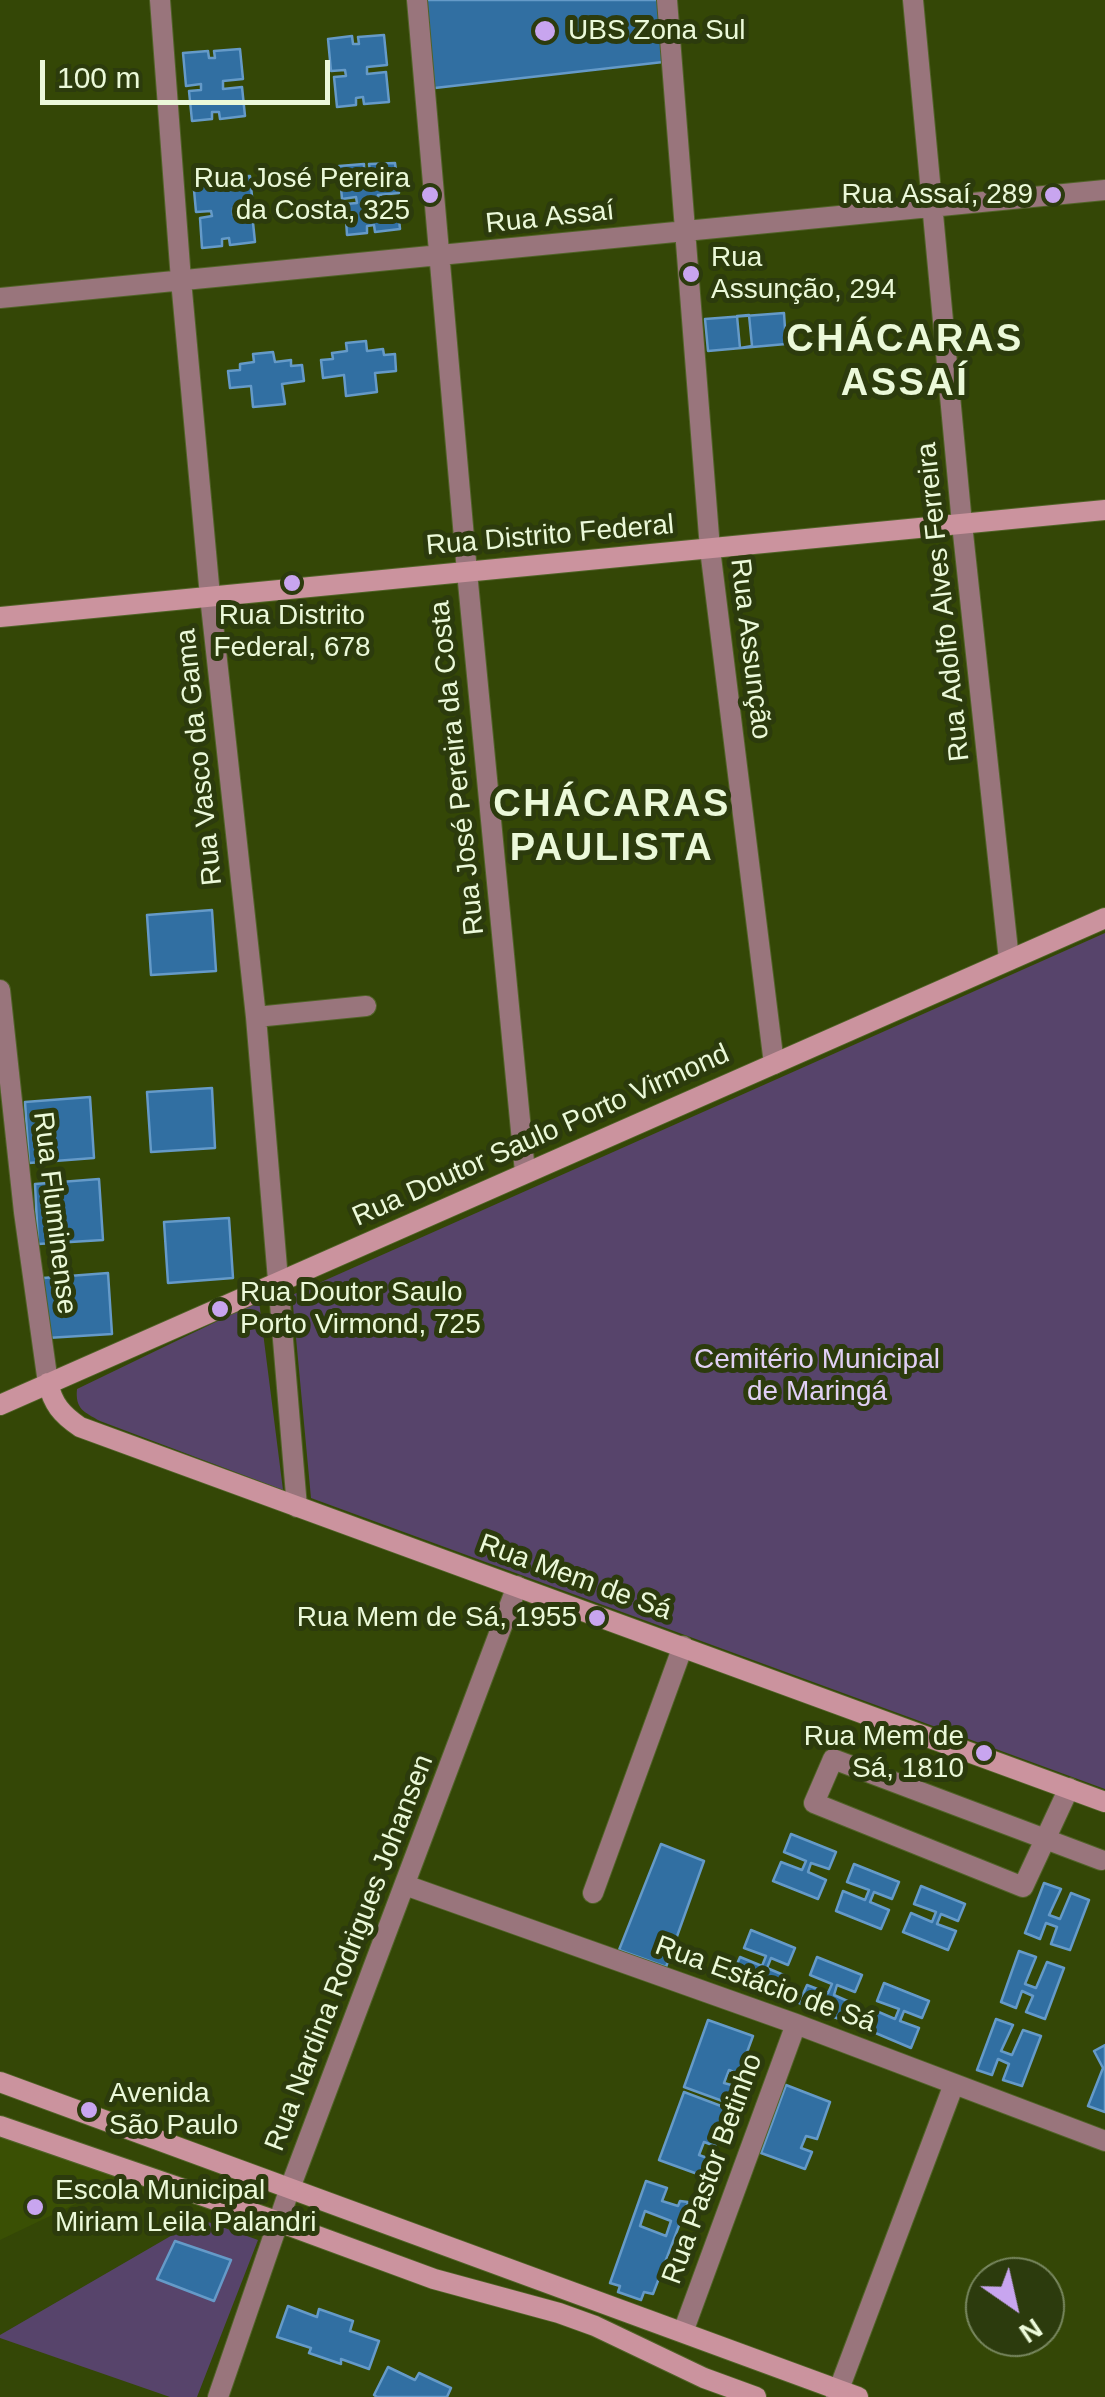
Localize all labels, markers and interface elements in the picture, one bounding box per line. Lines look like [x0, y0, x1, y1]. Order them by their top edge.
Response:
place label: UBS Zona Sul [568, 14, 745, 48]
marker: UBS Zona Sul [532, 18, 558, 44]
scale bar [45, 40, 335, 102]
text: 100 m [57, 61, 140, 94]
place label: Rua José Pereira da Costa, 325 [194, 162, 410, 228]
place label: Rua Assaí, 289 [842, 178, 1033, 212]
marker: Rua José Pereira da Costa, 325 [419, 184, 441, 206]
marker: Rua Assaí, 289 [1042, 184, 1064, 206]
street label: Rua Assaí [484, 195, 616, 241]
place label: Rua Assunção, 294 [711, 241, 896, 307]
marker: Rua Assunção, 294 [680, 263, 702, 285]
district label: CHÁCARAS ASSAÍ [786, 318, 1024, 408]
street label: Rua Adolfo Alves Ferreira [911, 441, 977, 763]
street label: Rua Distrito Federal [425, 508, 675, 564]
street label: Rua Assunção [722, 557, 778, 741]
marker: Rua Distrito Federal, 678 [281, 572, 303, 594]
place label: Rua Distrito Federal, 678 [213, 599, 371, 665]
street label: Rua José Pereira da Costa [424, 599, 492, 937]
street label: Rua Vasco da Gama [170, 627, 230, 887]
district label: CHÁCARAS PAULISTA [493, 783, 731, 872]
street label: Rua Doutor Saulo Porto Virmond [347, 1038, 735, 1234]
street label: Rua Fluminense [25, 1110, 83, 1316]
place label: Rua Doutor Saulo Porto Virmond, 725 [240, 1276, 481, 1342]
marker: Rua Doutor Saulo Porto Virmond, 725 [209, 1298, 231, 1320]
park label: Cemitério Municipal de Maringá [694, 1343, 940, 1409]
street label: Rua Mem de Sá [474, 1528, 676, 1628]
place label: Rua Mem de Sá, 1955 [297, 1601, 577, 1635]
marker: Rua Mem de Sá, 1955 [586, 1607, 608, 1629]
place label: Rua Mem de Sá, 1810 [804, 1720, 964, 1786]
marker: Rua Mem de Sá, 1810 [973, 1742, 995, 1764]
street label: Rua Nardina Rodrigues Johansen [259, 1750, 441, 2156]
street label: Rua Estácio de Sá [650, 1930, 880, 2040]
street label: Rua Pastor Betinho [656, 2049, 770, 2289]
place label: Avenida São Paulo [109, 2077, 238, 2143]
marker: Avenida São Paulo [78, 2099, 100, 2121]
place label: Escola Municipal Miriam Leila Palandri [55, 2174, 316, 2240]
marker: Escola Municipal Miriam Leila Palandri [24, 2196, 46, 2218]
north arrow [965, 2257, 1065, 2357]
text: N [1014, 2312, 1048, 2349]

